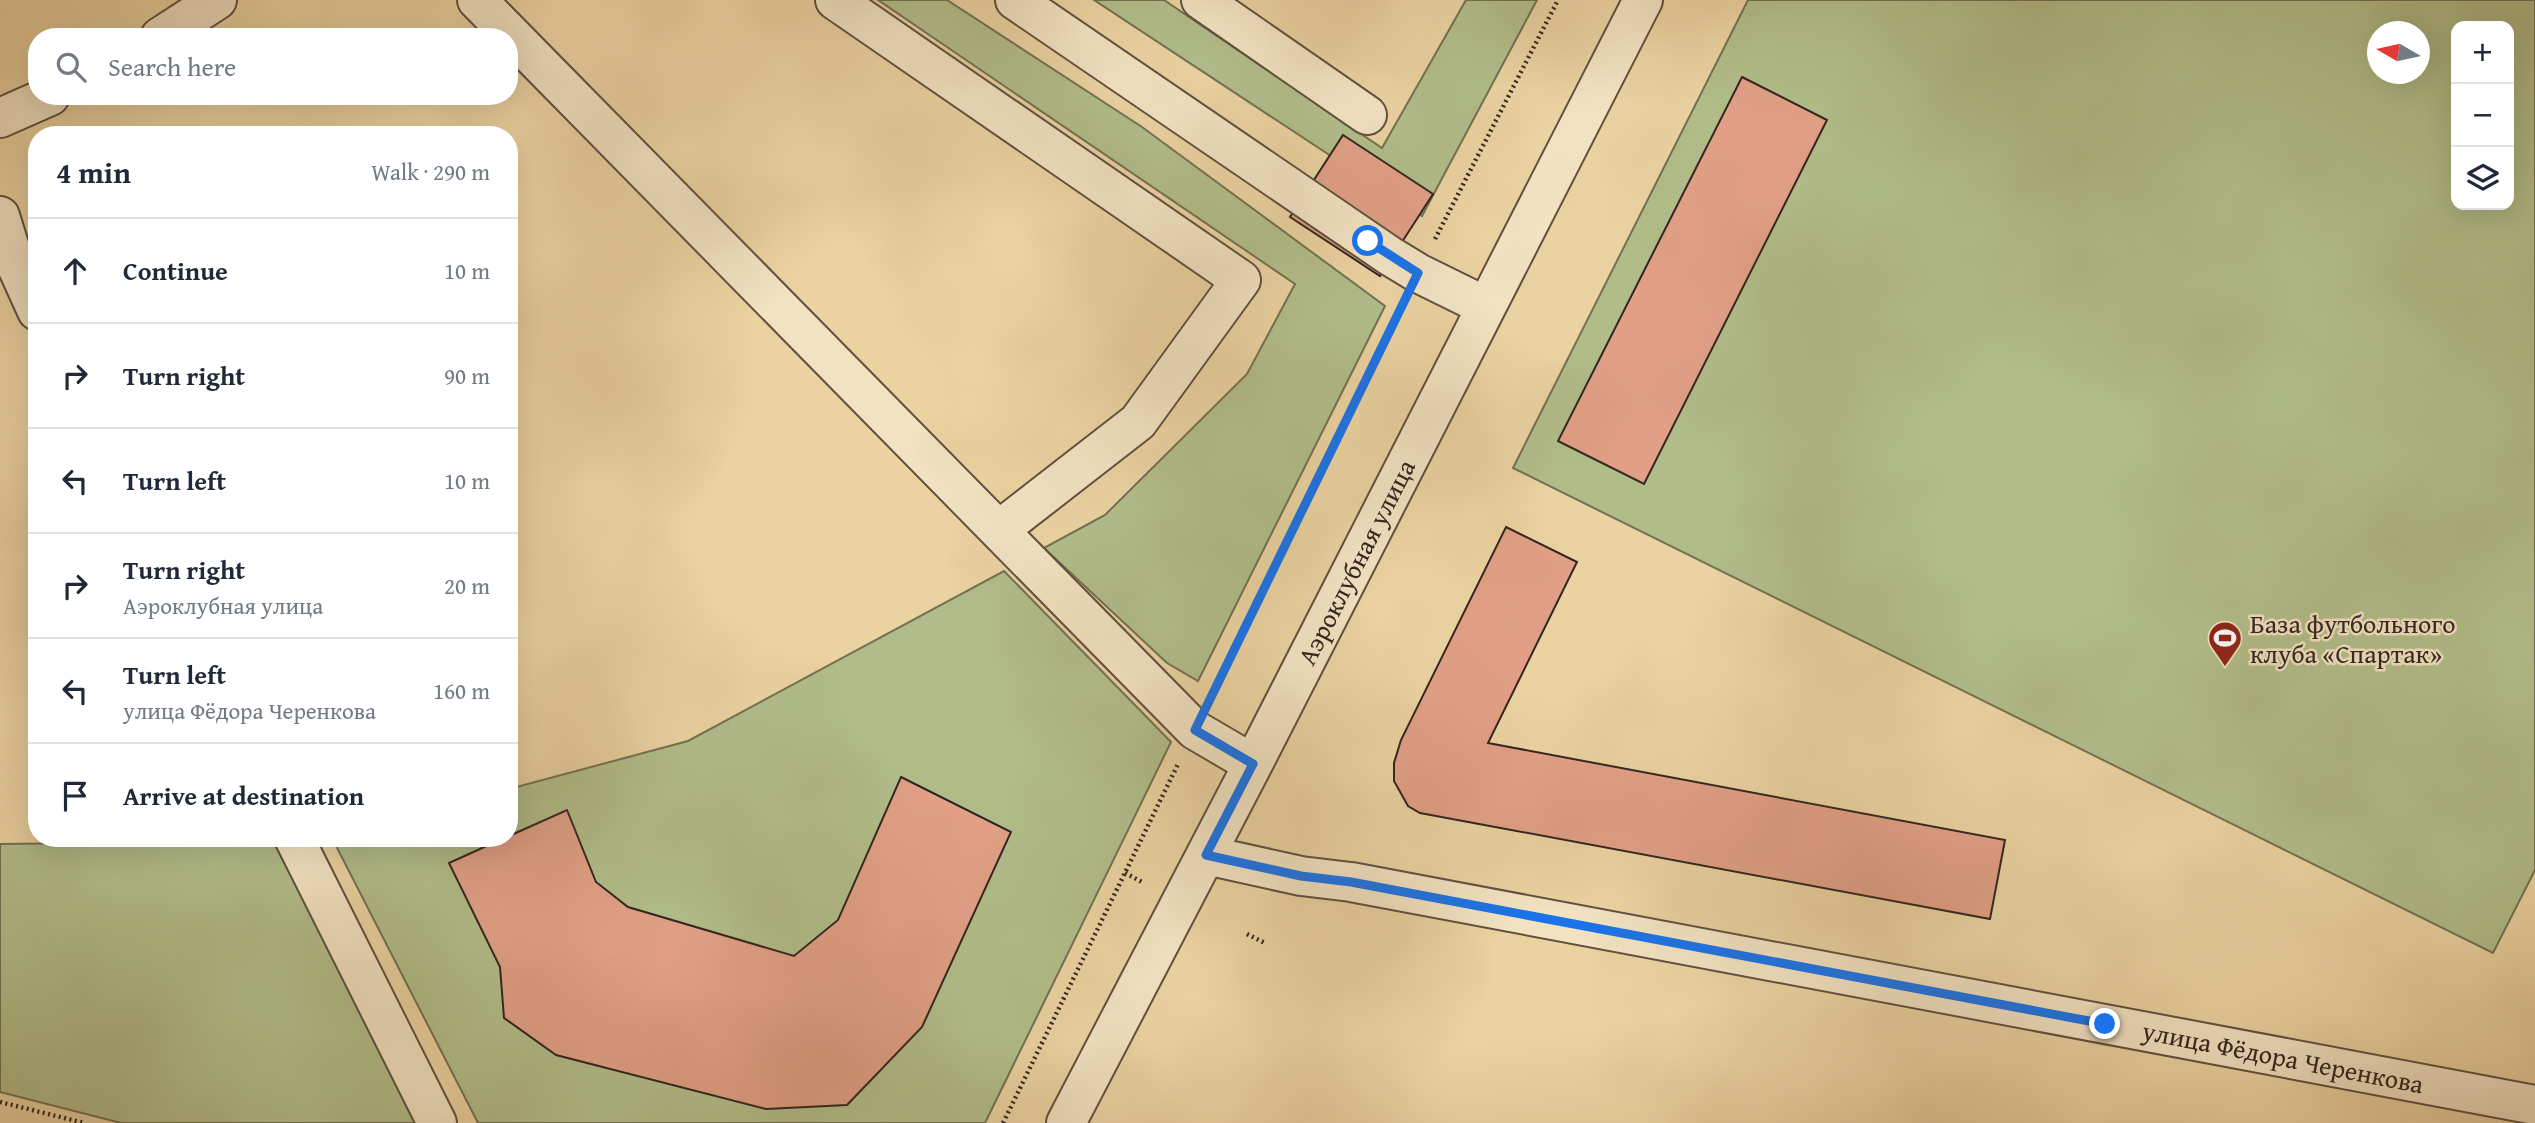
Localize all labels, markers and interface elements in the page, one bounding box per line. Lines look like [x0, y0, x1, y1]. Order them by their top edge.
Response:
north arrow [2367, 21, 2430, 84]
map controls [2451, 21, 2514, 210]
button: + [2451, 21, 2514, 84]
search box [28, 28, 518, 105]
text: Search here [108, 47, 236, 86]
icon: search [52, 48, 90, 86]
button: − [2451, 84, 2514, 147]
button: layers [2451, 147, 2514, 210]
text: 4 min [56, 150, 131, 194]
text: Walk · 290 m [371, 155, 490, 188]
route start [1352, 225, 1383, 256]
text: Continue [123, 251, 228, 290]
icon: ahead [56, 252, 94, 290]
text: 10 m [444, 254, 490, 287]
text: Turn right [123, 356, 245, 395]
icon: right [56, 357, 94, 395]
text: 90 m [444, 359, 490, 392]
street label: Аэроклубная улица [1287, 452, 1425, 672]
text: Turn left [123, 461, 226, 500]
icon: left [56, 462, 94, 500]
text: 10 m [444, 464, 490, 497]
text: Turn right [123, 550, 245, 589]
icon: right [56, 567, 94, 605]
text: 20 m [444, 569, 490, 602]
text: Аэроклубная улица [123, 589, 323, 622]
place label: База футбольного клуба «Спартак» [2250, 604, 2456, 673]
sports icon: База футбольного клуба «Спартак» [2206, 619, 2244, 668]
text: Turn left [123, 655, 226, 694]
icon: left [56, 672, 94, 710]
text: 160 m [433, 674, 490, 707]
text: улица Фёдора Черенкова [123, 694, 376, 727]
text: Arrive at destination [123, 776, 364, 815]
icon: arrive [56, 777, 94, 815]
route end [2089, 1008, 2120, 1039]
street label: улица Фёдора Черенкова [2138, 1010, 2428, 1104]

